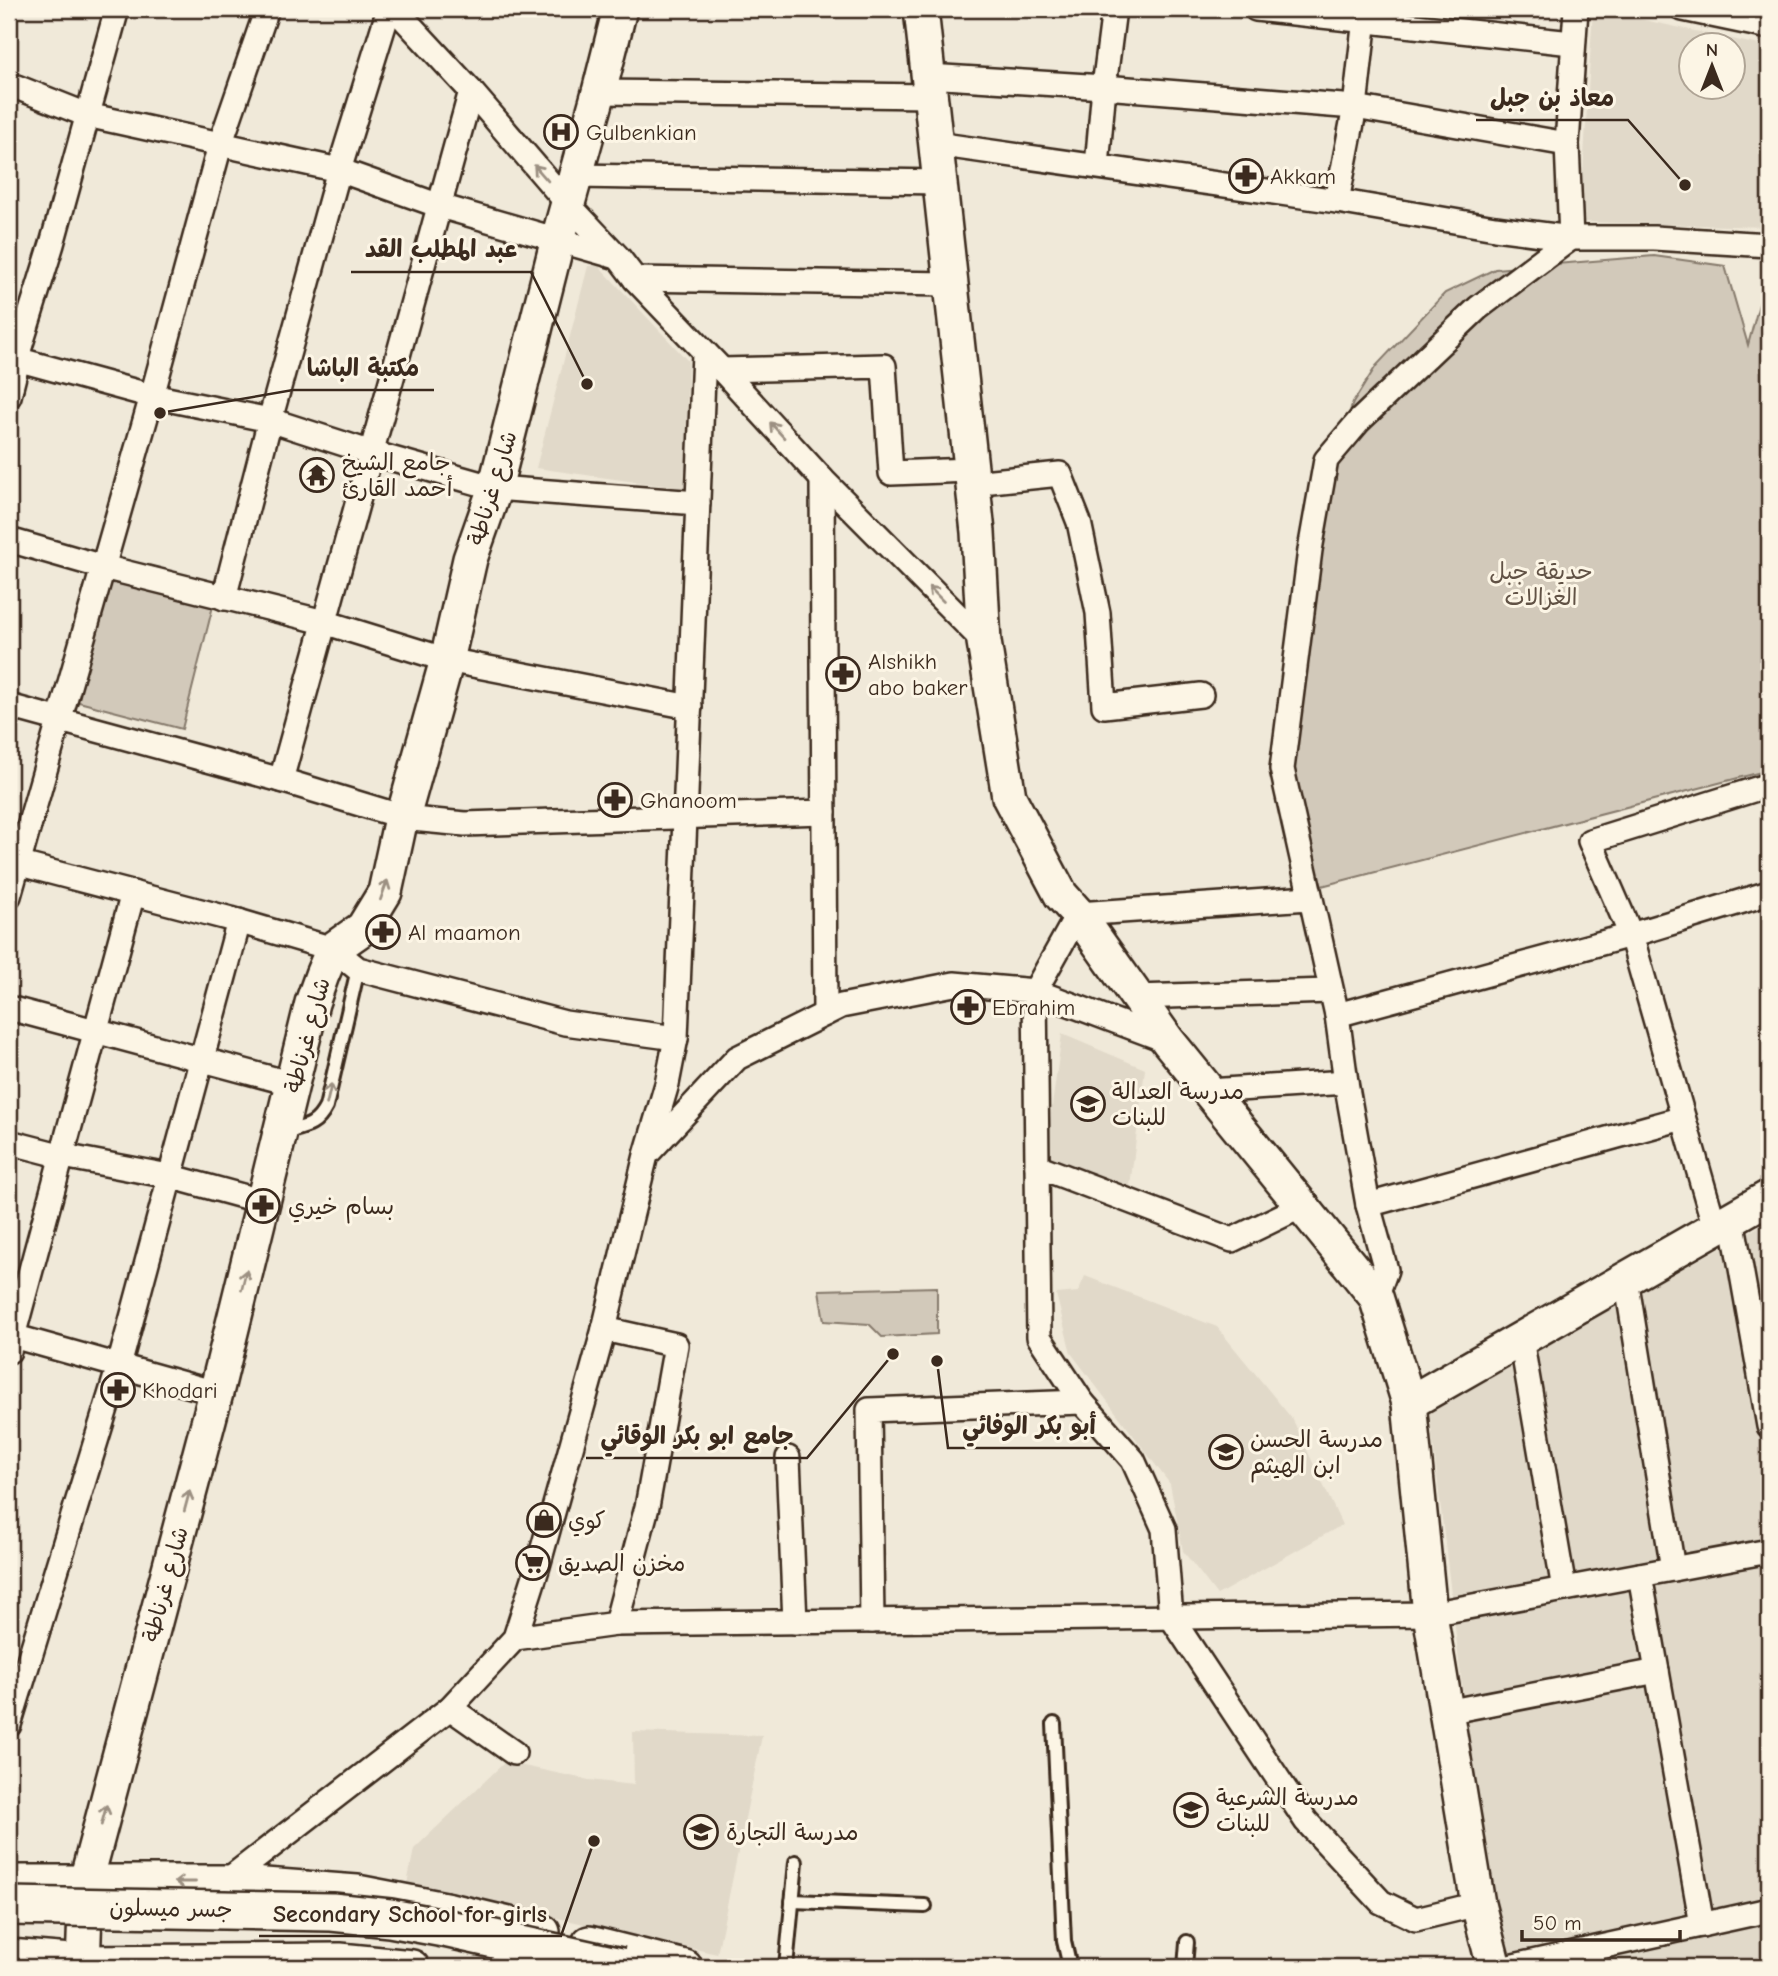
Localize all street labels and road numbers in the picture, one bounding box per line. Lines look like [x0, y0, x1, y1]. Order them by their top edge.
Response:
street label: شارع غرناطة [462, 428, 525, 549]
street label: شارع غرناطة [279, 975, 338, 1096]
street label: شارع غرناطة [137, 1524, 196, 1645]
street label: جسر ميسلون [109, 1894, 233, 1924]

